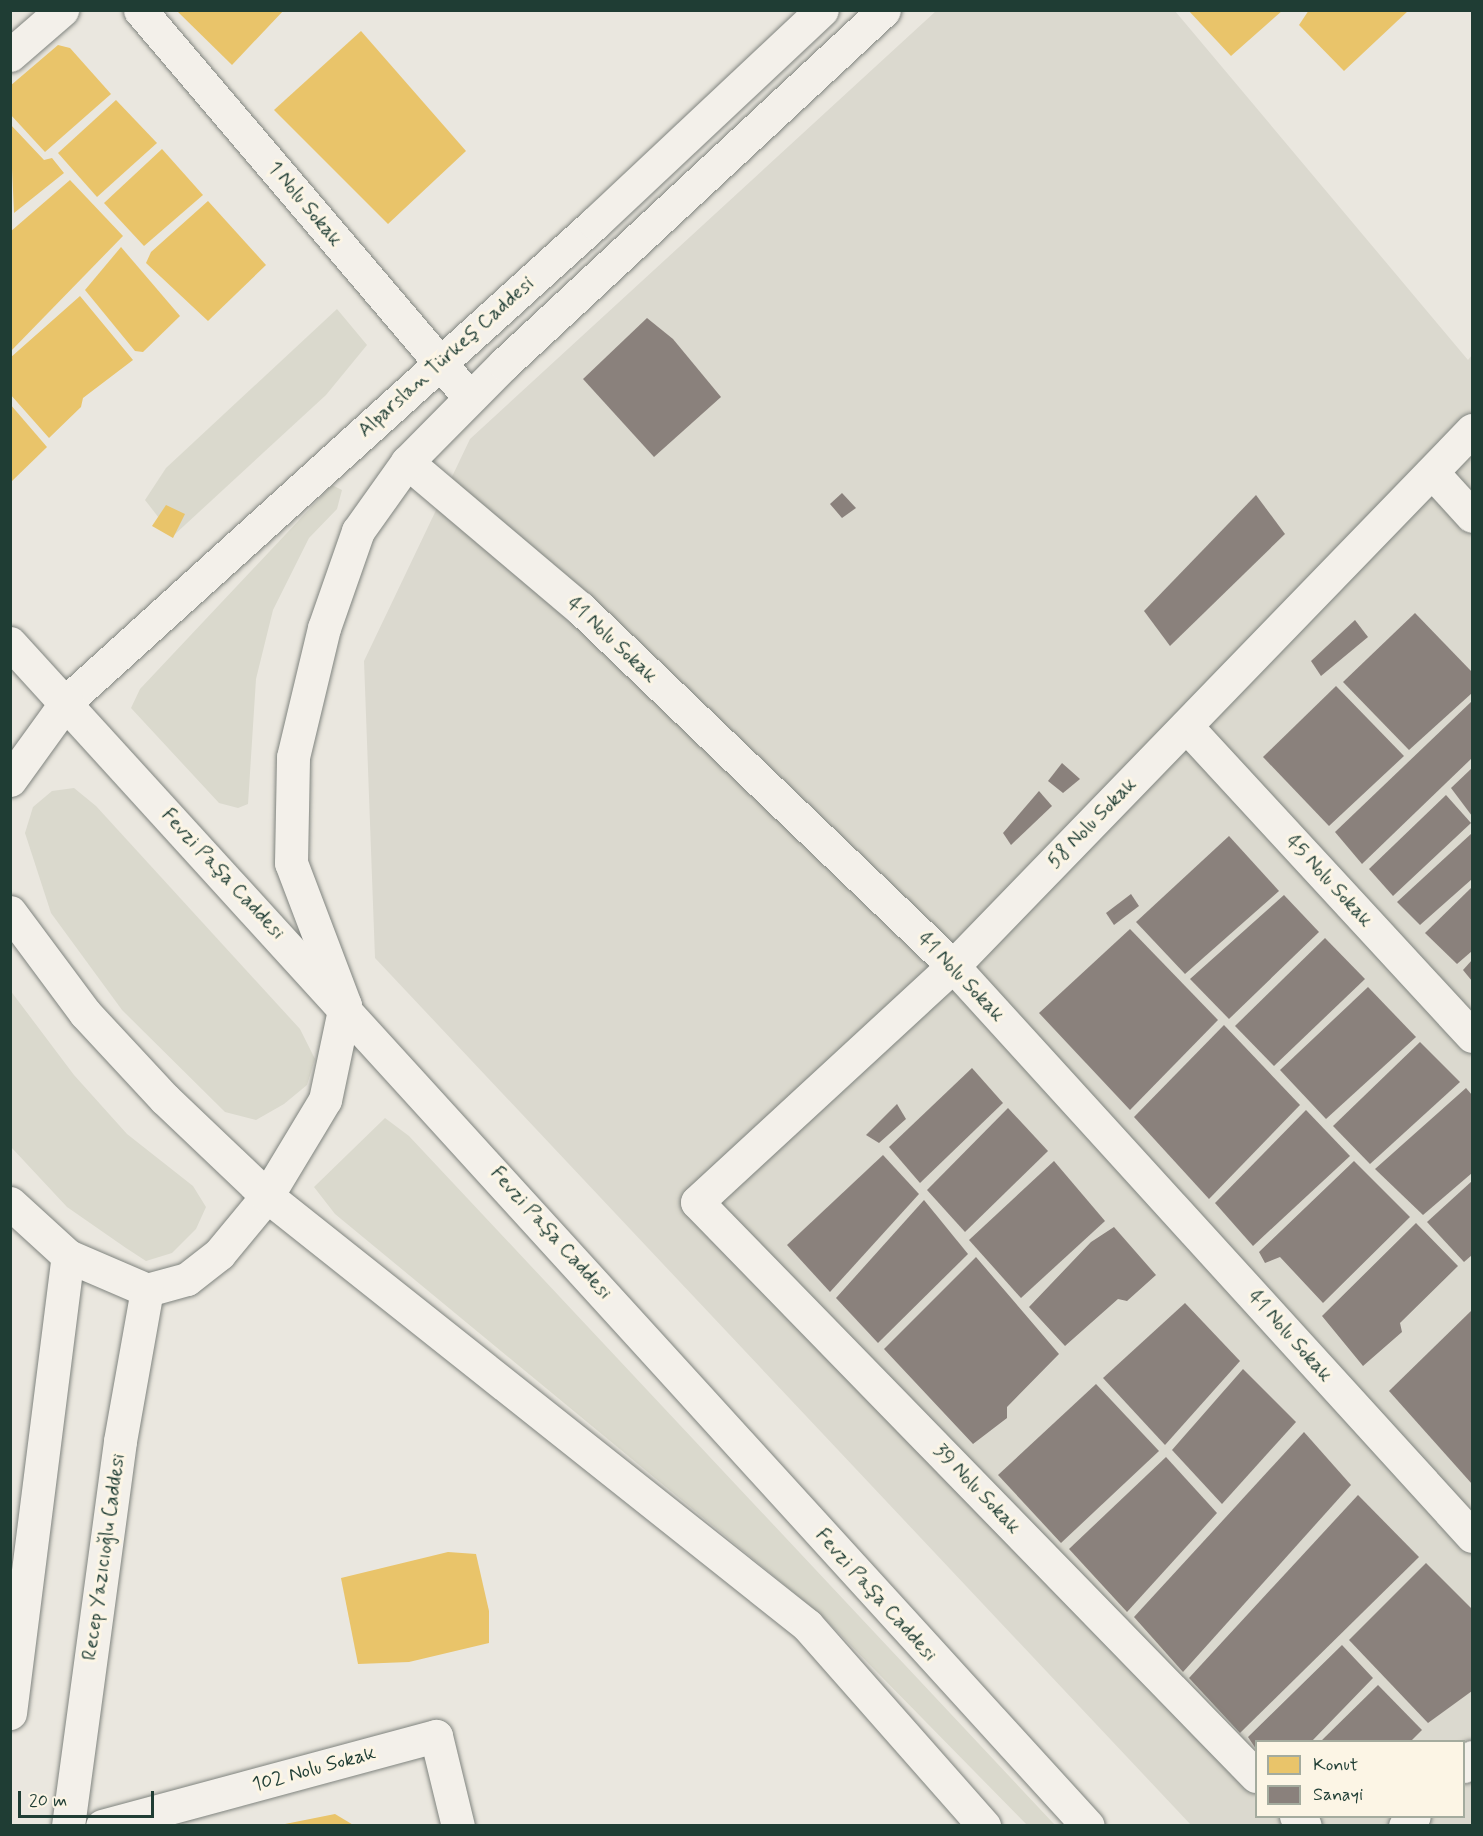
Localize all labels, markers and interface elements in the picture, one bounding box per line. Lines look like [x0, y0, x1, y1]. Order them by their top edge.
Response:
street label: 1 Nolu Sokak [263, 157, 347, 251]
street label: Alparslan Türkeş Caddesi [353, 272, 539, 442]
street label: 41 Nolu Sokak [562, 592, 662, 688]
street label: 58 Nolu Sokak [1043, 772, 1141, 874]
street label: Fevzi Paşa Caddesi [157, 804, 289, 944]
street label: 45 Nolu Sokak [1280, 830, 1378, 932]
street label: 41 Nolu Sokak [913, 927, 1009, 1027]
street label: Fevzi Paşa Caddesi [486, 1162, 616, 1304]
street label: 41 Nolu Sokak [1243, 1285, 1337, 1387]
street label: 39 Nolu Sokak [928, 1439, 1026, 1539]
street label: Recep Yazıcıoğlu Caddesi [77, 1451, 131, 1663]
street label: Fevzi Paşa Caddesi [811, 1524, 941, 1666]
legend [1255, 1740, 1465, 1818]
street label: 102 Nolu Sokak [250, 1741, 378, 1797]
text: Konut [1313, 1753, 1358, 1777]
scale bar [21, 1779, 158, 1817]
text: Sanayi [1313, 1783, 1363, 1807]
text: 20 m [29, 1789, 67, 1813]

